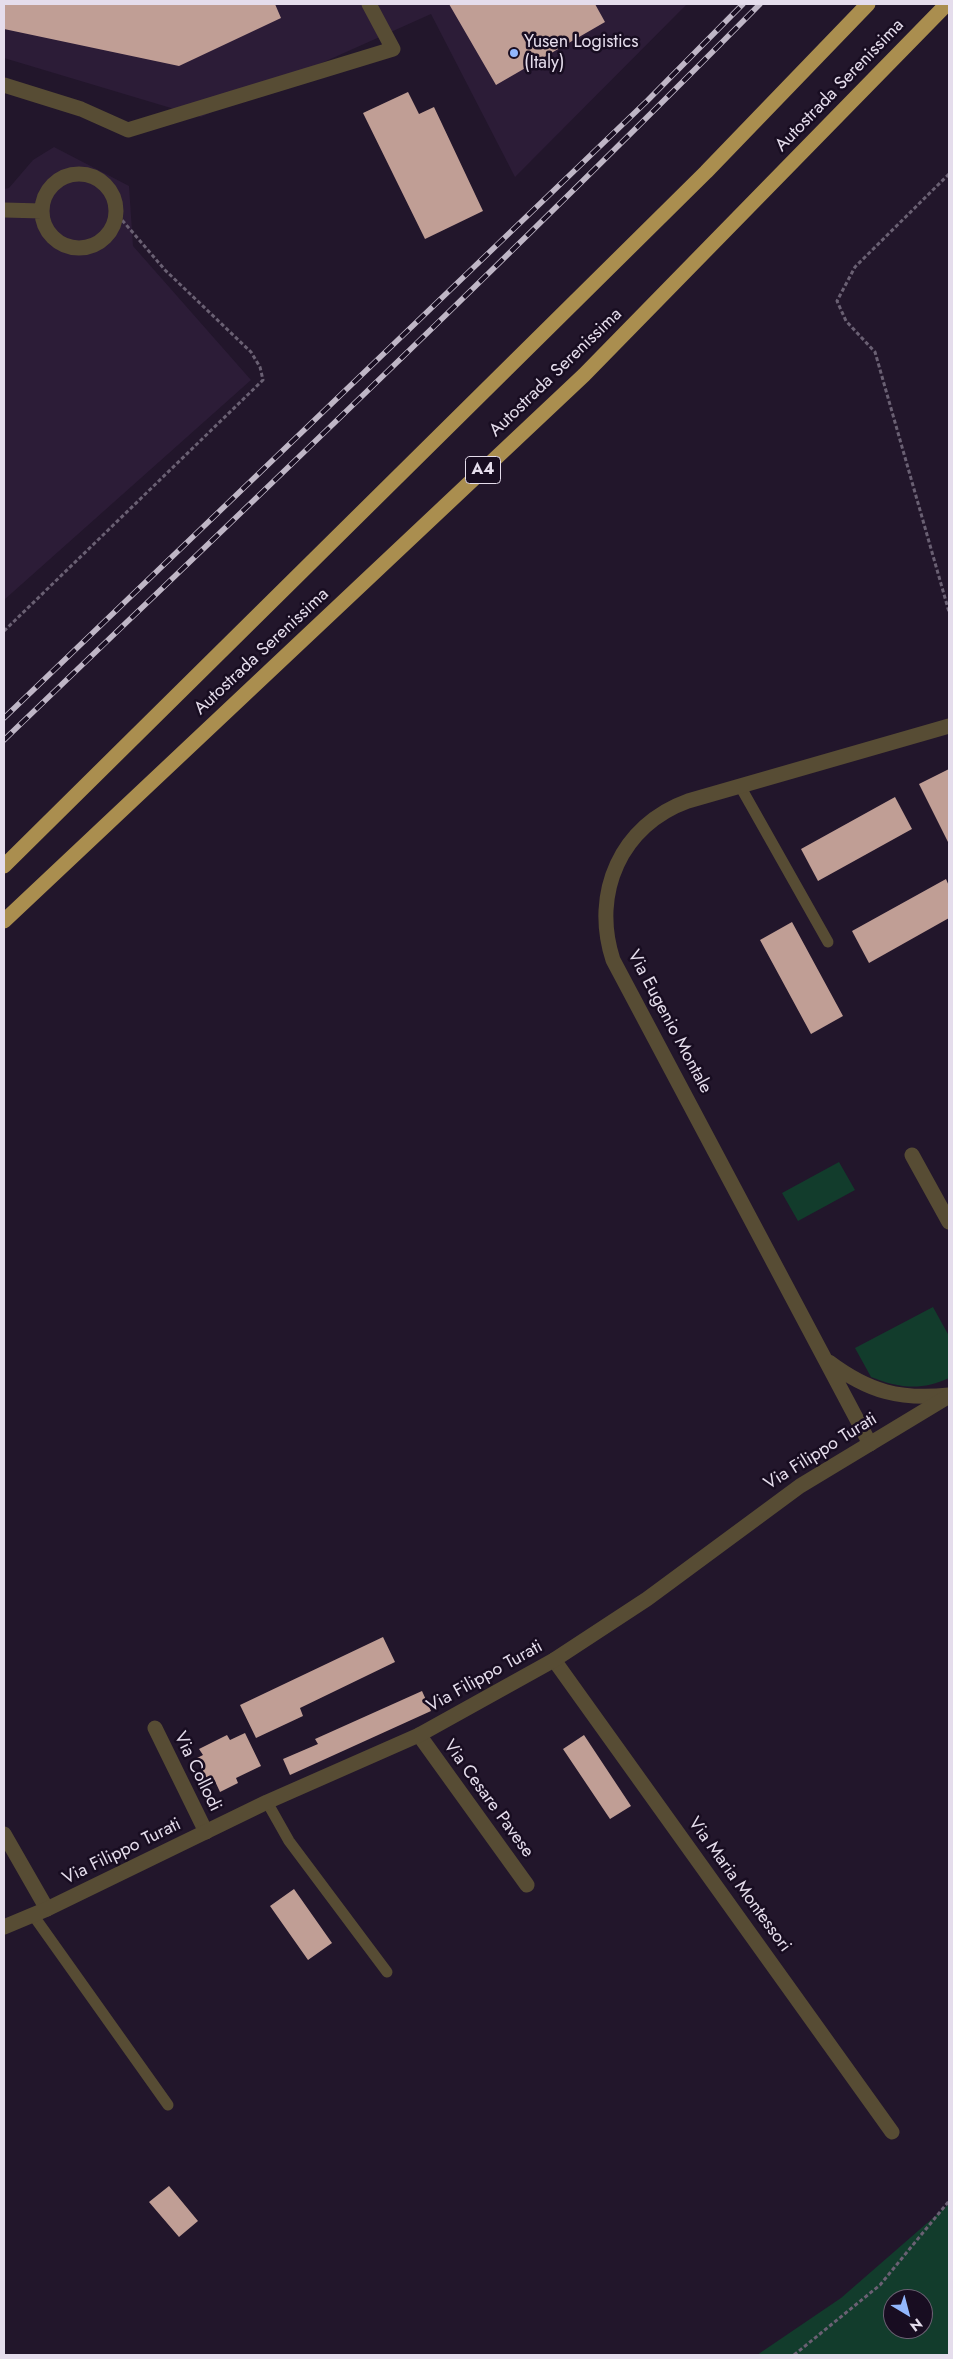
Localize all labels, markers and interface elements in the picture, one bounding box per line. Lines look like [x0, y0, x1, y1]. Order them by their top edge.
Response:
street label: Autostrada Serenissima [771, 15, 909, 157]
place label: Yusen Logistics (Italy) [524, 32, 638, 74]
marker: Yusen Logistics (Italy) [508, 47, 520, 59]
street label: Autostrada Serenissima [485, 304, 627, 442]
road number: A4 [466, 456, 500, 484]
street label: Autostrada Serenissima [190, 584, 334, 720]
street label: Via Eugenio Montale [622, 947, 716, 1097]
street label: Via Filippo Turati [761, 1409, 881, 1495]
street label: Via Filippo Turati [423, 1636, 547, 1718]
street label: Via Collodi [168, 1729, 226, 1815]
street label: Via Cesare Pavese [438, 1736, 538, 1862]
street label: Via Maria Montessori [683, 1813, 795, 1957]
street label: Via Filippo Turati [59, 1814, 185, 1890]
north arrow [883, 2289, 933, 2339]
text: N [906, 2314, 927, 2337]

